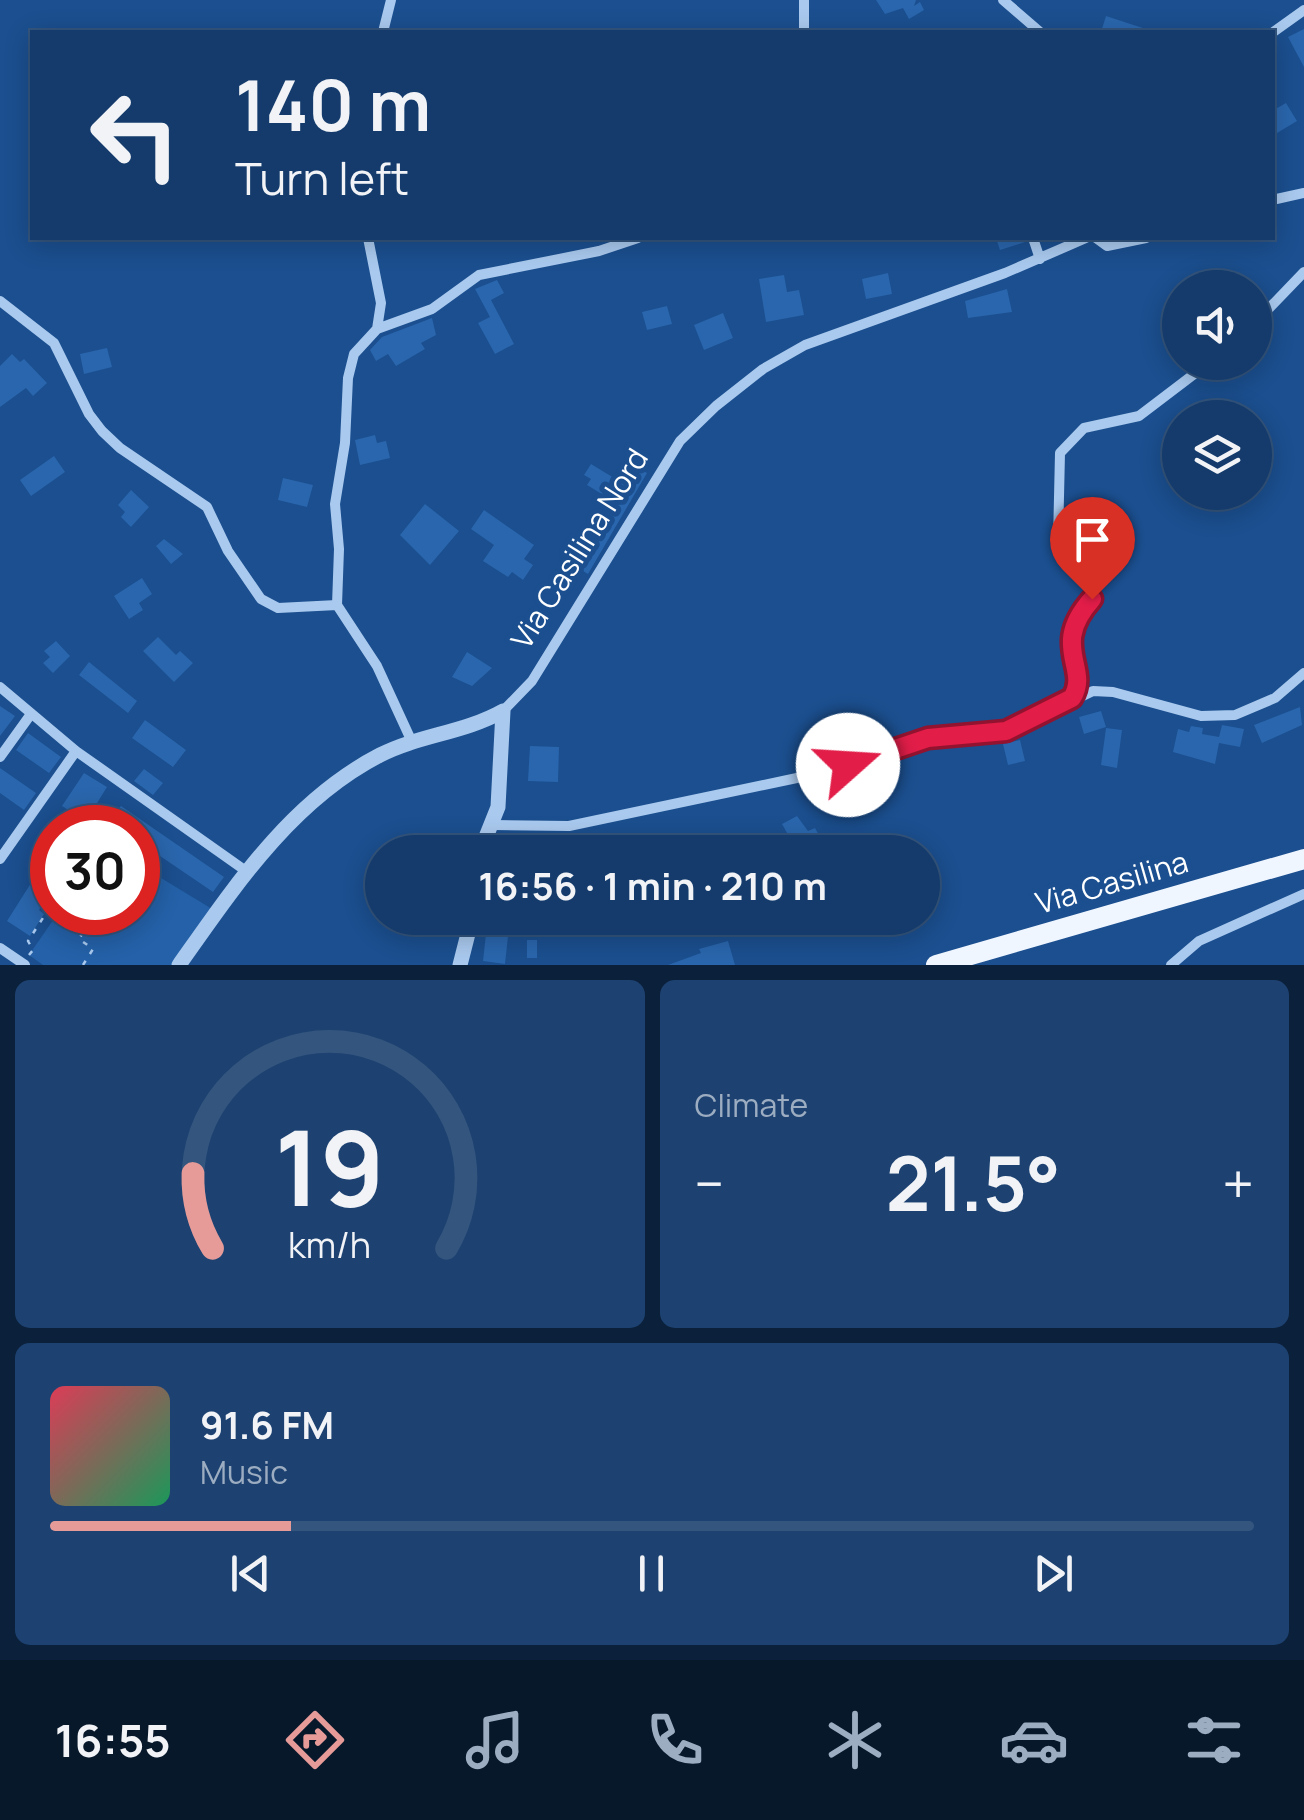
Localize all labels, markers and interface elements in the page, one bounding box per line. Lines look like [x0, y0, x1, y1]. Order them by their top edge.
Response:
text: 140 m [235, 56, 431, 152]
icon: left [70, 70, 200, 200]
text: Turn left [235, 147, 409, 209]
map controls [1162, 270, 1272, 510]
button: sound [1162, 270, 1272, 380]
button: layers [1162, 400, 1272, 510]
street label: Via Casilina Nord [501, 440, 657, 656]
pin [1050, 497, 1135, 600]
icon: arrive [1065, 512, 1120, 567]
position arrow [796, 713, 900, 817]
speed limit sign: 30 [30, 805, 160, 935]
street label: Via Casilina [1031, 840, 1192, 923]
text: 16:56 · 1 min · 210 m [478, 859, 827, 911]
text: Climate [695, 1083, 808, 1127]
text: 19 [275, 1095, 385, 1237]
text: 21.5° [886, 1131, 1061, 1234]
text: − [695, 1145, 724, 1221]
text: + [1222, 1145, 1254, 1221]
text: km/h [288, 1220, 371, 1269]
text: 91.6 FM [200, 1398, 334, 1450]
text: Music [200, 1450, 288, 1494]
icon: previous [223, 1546, 278, 1601]
icon: pause [624, 1546, 679, 1601]
icon: next [1026, 1546, 1081, 1601]
icon: directions [280, 1705, 350, 1775]
icon: music [460, 1705, 530, 1775]
icon: phone [640, 1705, 710, 1775]
icon: climate [820, 1705, 890, 1775]
icon: car [999, 1705, 1069, 1775]
icon: filters [1179, 1705, 1249, 1775]
text: 16:55 [55, 1709, 171, 1771]

